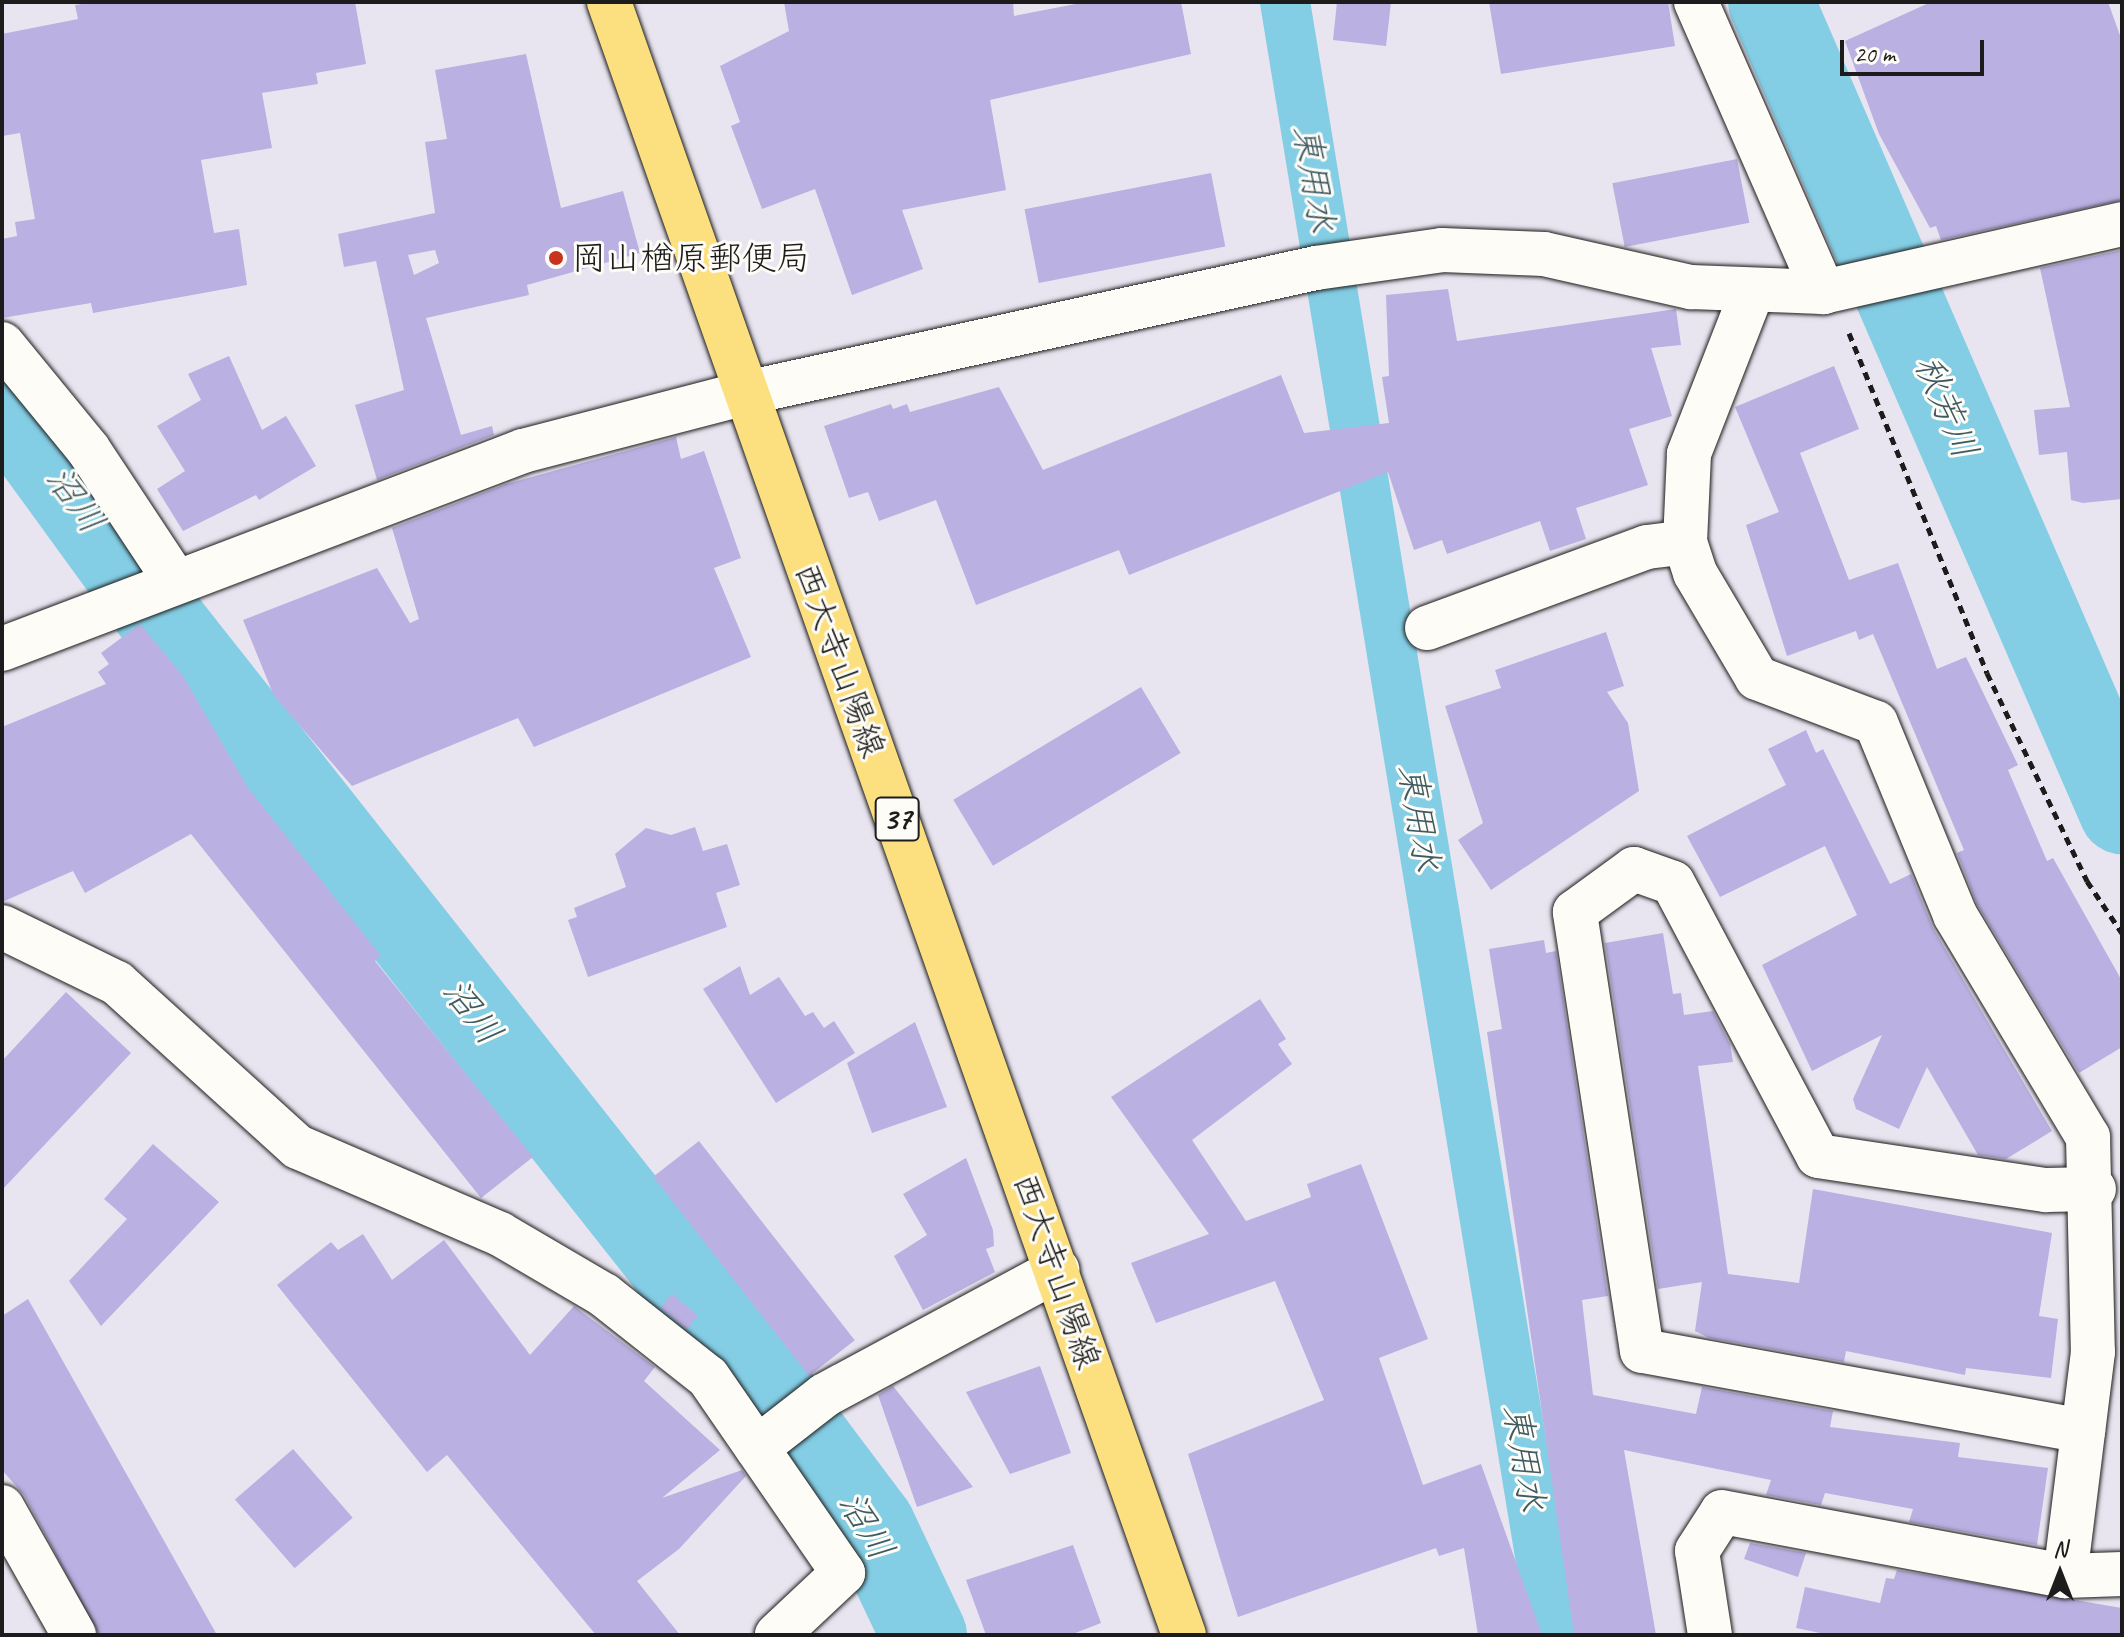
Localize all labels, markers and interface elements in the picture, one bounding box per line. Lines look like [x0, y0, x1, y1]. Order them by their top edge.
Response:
scale bar [1844, 24, 1988, 74]
text: 20 m [1854, 39, 1895, 69]
water label: 東用水 [1284, 122, 1344, 236]
place label: 岡山楢原郵便局 [572, 238, 810, 278]
marker: 岡山楢原郵便局 [547, 249, 565, 267]
water label: 秋芳川 [1905, 349, 1987, 465]
water label: 沼川 [36, 458, 114, 542]
street label: 西大寺山陽線 [786, 557, 894, 763]
water label: 東用水 [1389, 761, 1449, 875]
road number: 37 [873, 791, 921, 847]
water label: 沼川 [433, 970, 511, 1054]
street label: 西大寺山陽線 [1005, 1168, 1109, 1374]
water label: 東用水 [1494, 1401, 1554, 1515]
water label: 沼川 [829, 1484, 903, 1568]
north arrow [2020, 1533, 2100, 1613]
text: N [2053, 1535, 2067, 1563]

